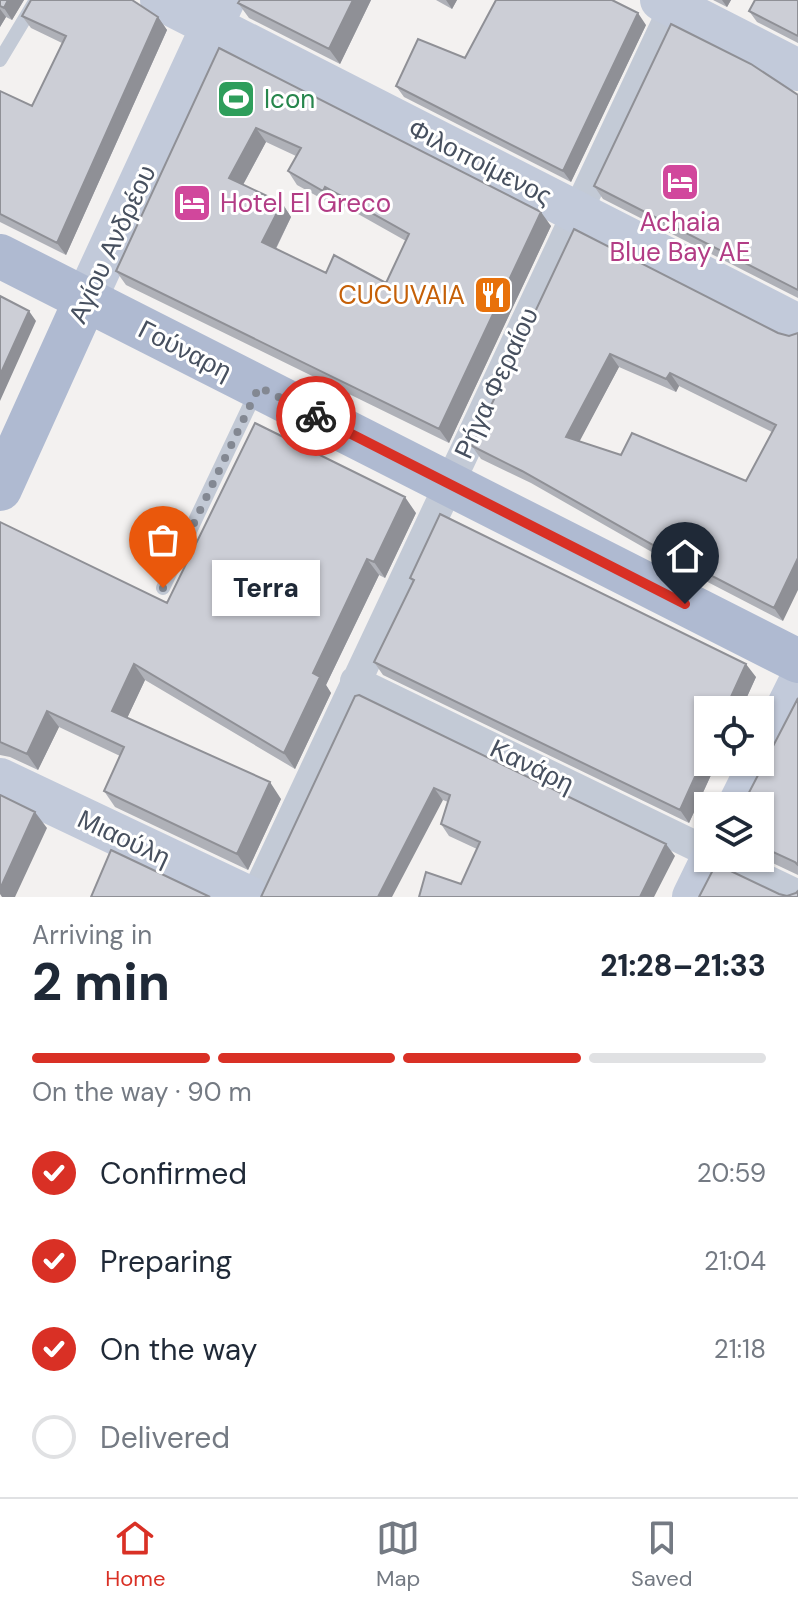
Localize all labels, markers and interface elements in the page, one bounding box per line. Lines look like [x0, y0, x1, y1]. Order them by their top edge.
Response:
sports icon: Icon [215, 78, 257, 120]
place label: Icon [264, 82, 315, 116]
street label: Φιλοποίμενος [402, 111, 558, 213]
street label: Αγίου Ανδρέου [61, 159, 163, 329]
hotel icon: Achaia Blue Bay AE [659, 161, 701, 203]
hotel icon: Hotel El Greco [171, 182, 213, 224]
place label: Hotel El Greco [220, 186, 391, 220]
place label: Achaia Blue Bay AE [610, 205, 750, 269]
restaurant icon: CUCUVAIA [472, 274, 514, 316]
place label: CUCUVAIA [338, 278, 465, 312]
street label: Ρήγα Φεραίου [446, 302, 546, 464]
street label: Γούναρη [133, 312, 237, 388]
courier [276, 376, 356, 456]
icon: bike [294, 394, 338, 438]
pin [129, 506, 197, 588]
icon: bag [141, 518, 185, 562]
pin [651, 522, 719, 604]
icon: home [663, 534, 707, 578]
callout: Terra [211, 560, 319, 616]
text: Terra [233, 571, 299, 605]
map controls [694, 696, 774, 872]
button: locate [694, 696, 774, 776]
street label: Κανάρη [484, 731, 580, 801]
button: layers [694, 792, 774, 872]
street label: Μιαούλη [72, 802, 176, 874]
text: Arriving in [32, 918, 152, 952]
text: 21:28–21:33 [600, 946, 766, 985]
text: 2 min [32, 948, 170, 1016]
text: On the way · 90 m [32, 1075, 252, 1109]
icon: check [32, 1151, 76, 1195]
text: Confirmed [100, 1154, 247, 1193]
text: 20:59 [697, 1156, 766, 1190]
icon: check [32, 1239, 76, 1283]
text: Preparing [100, 1242, 232, 1281]
text: 21:04 [704, 1244, 766, 1278]
icon: check [32, 1327, 76, 1371]
text: On the way [100, 1330, 257, 1369]
text: 21:18 [714, 1332, 766, 1366]
text: Delivered [100, 1418, 230, 1457]
tab: Home [105, 1516, 165, 1593]
tab: Map [376, 1516, 420, 1593]
tab: Saved [631, 1516, 693, 1593]

